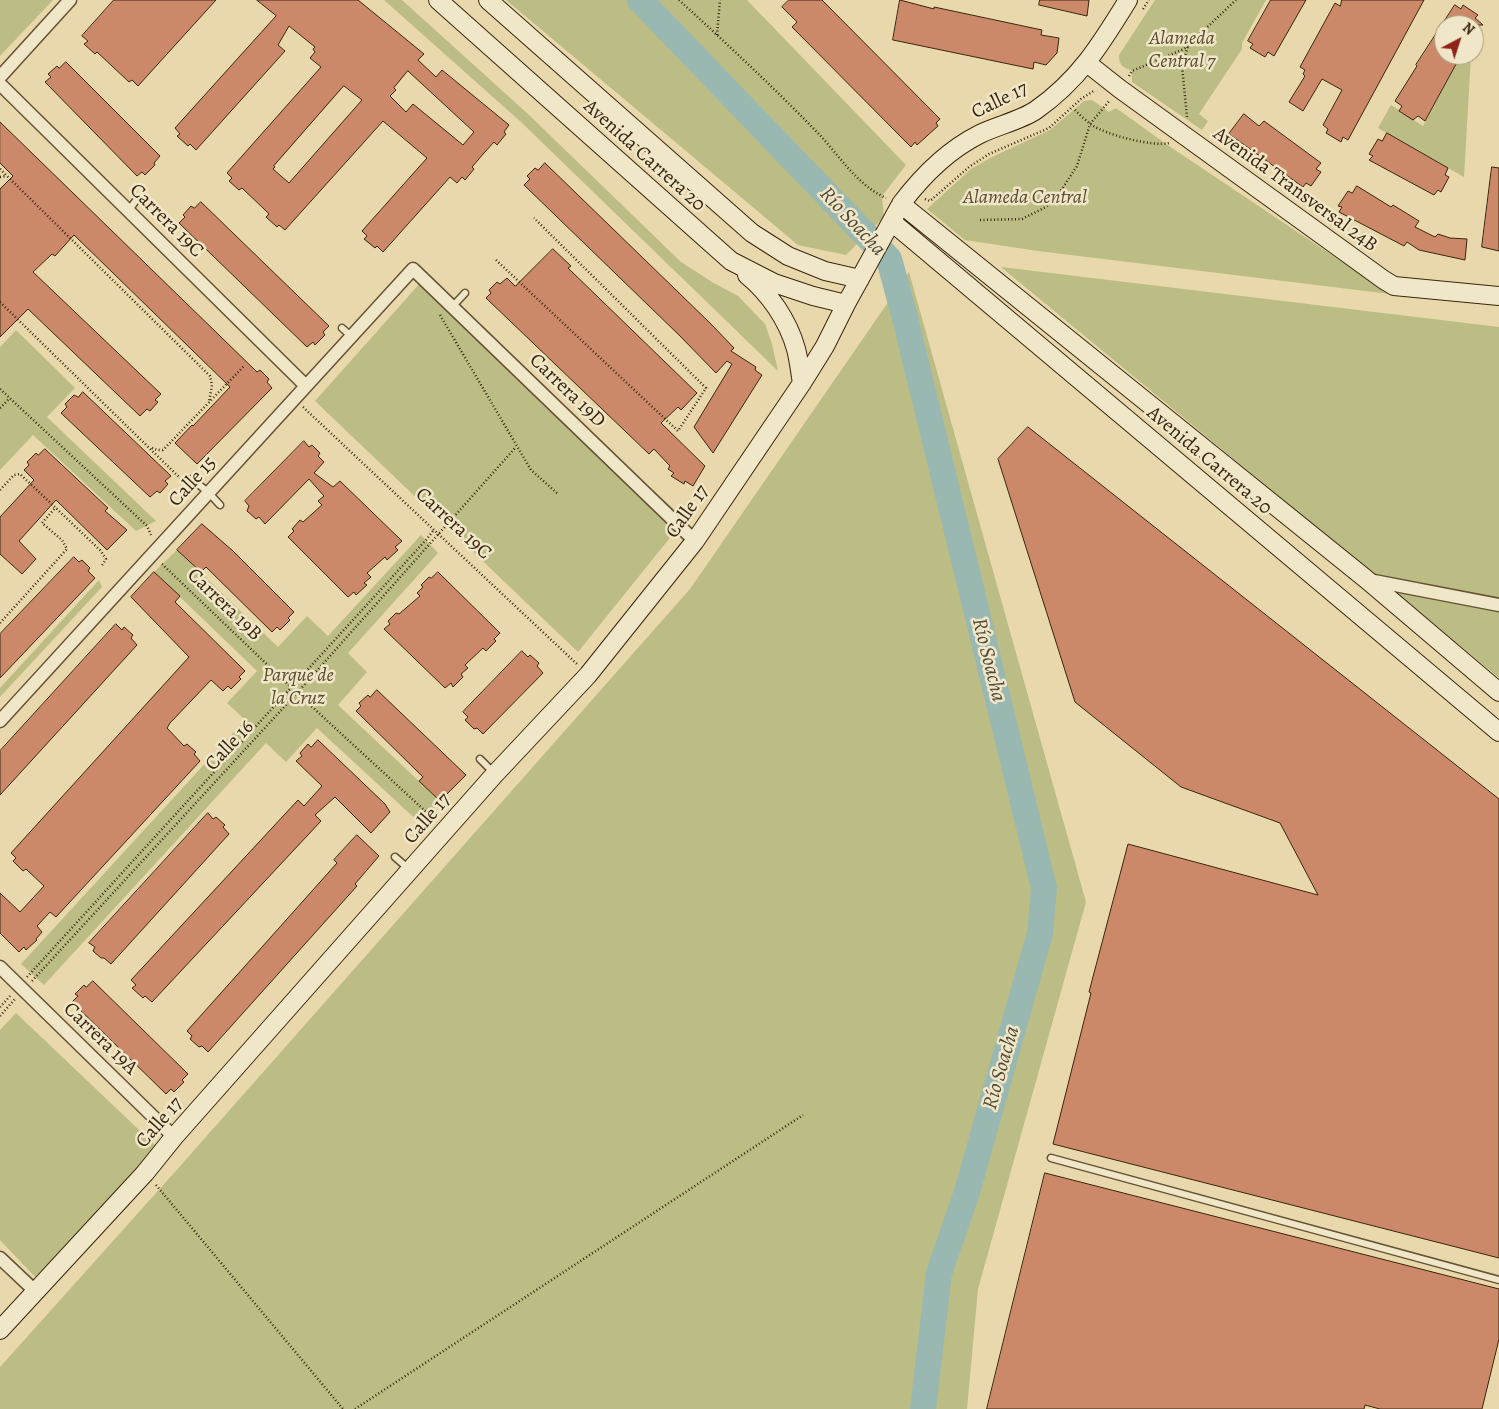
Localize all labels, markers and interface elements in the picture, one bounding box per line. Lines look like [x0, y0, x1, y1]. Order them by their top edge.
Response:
north arrow [1434, 15, 1484, 65]
text: N [1458, 18, 1478, 39]
park label: Alameda Central 7 [1149, 27, 1215, 74]
street label: Calle 17 [968, 77, 1032, 125]
street label: Avenida Carrera 20 [578, 95, 710, 217]
street label: Avenida Transversal 24B [1208, 122, 1382, 258]
street label: Carrera 19C [124, 179, 208, 263]
water label: Río Soacha [814, 182, 890, 262]
park label: Alameda Central [963, 186, 1087, 210]
street label: Carrera 19D [524, 349, 610, 433]
street label: Avenida Carrera 20 [1141, 402, 1277, 520]
street label: Calle 15 [164, 452, 222, 512]
street label: Calle 17 [661, 481, 715, 543]
street label: Carrera 19C [410, 483, 496, 565]
street label: Carrera 19B [182, 564, 266, 646]
water label: Río Soacha [965, 616, 1011, 704]
park label: Parque de la Cruz [262, 664, 334, 711]
street label: Calle 16 [201, 716, 259, 776]
street label: Calle 17 [399, 789, 457, 849]
street label: Carrera 19A [58, 998, 142, 1080]
water label: Río Soacha [978, 1024, 1026, 1112]
street label: Calle 17 [131, 1093, 189, 1153]

